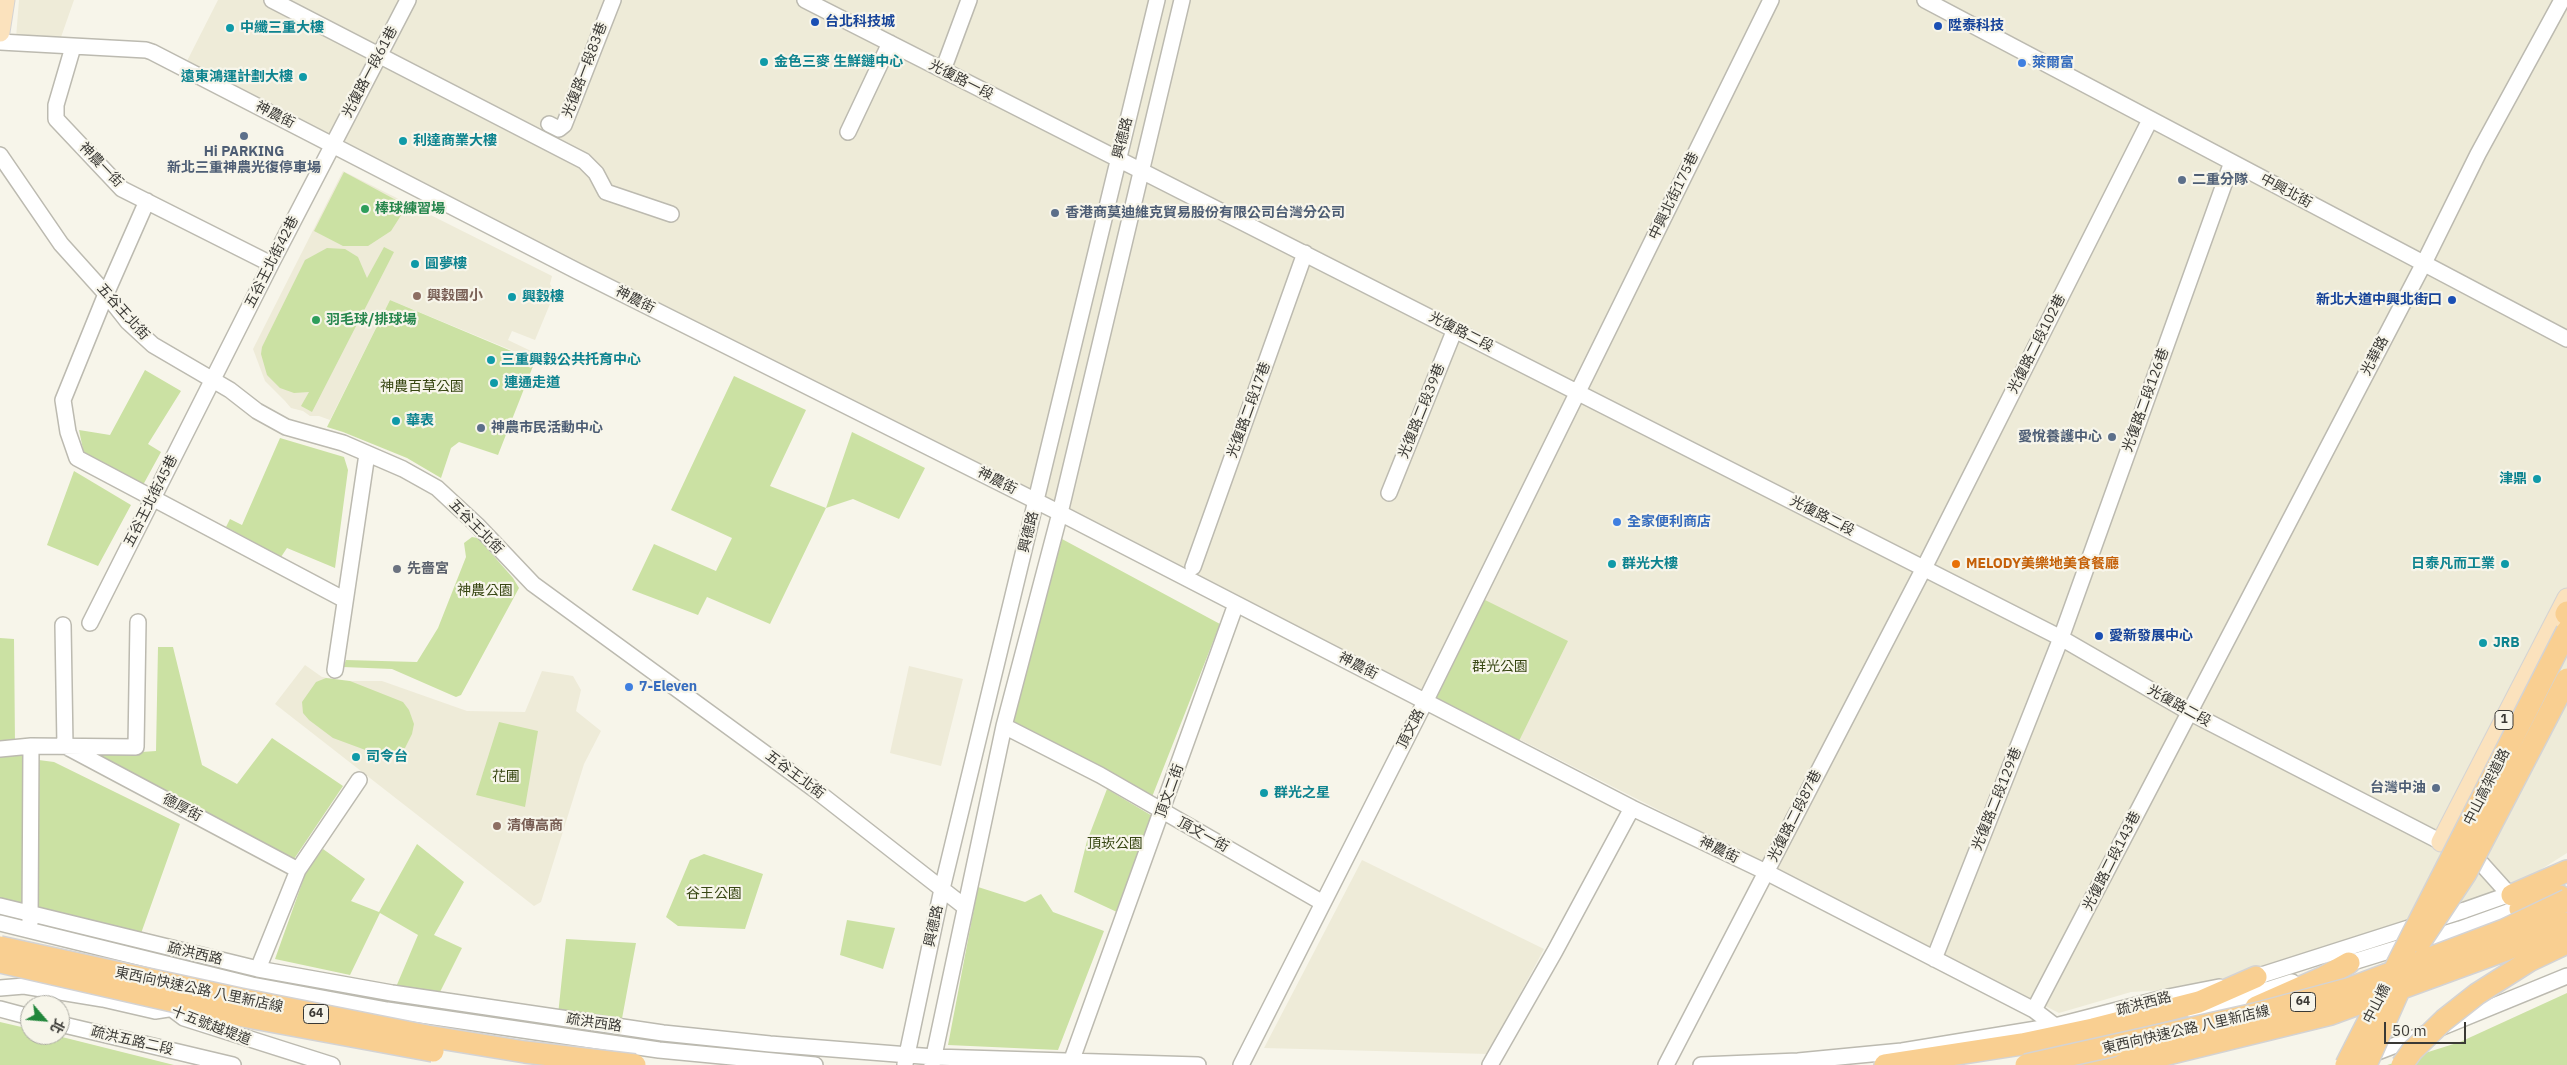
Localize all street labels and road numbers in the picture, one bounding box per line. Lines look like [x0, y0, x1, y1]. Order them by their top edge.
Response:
street label: 光復路一段83巷 [559, 20, 611, 120]
street label: 光復路一段61巷 [339, 24, 401, 120]
street label: 光復路一段 [926, 57, 996, 103]
street label: 神農街 [252, 98, 298, 132]
street label: 興德路 [1110, 116, 1136, 160]
street label: 神農一街 [76, 139, 126, 191]
street label: 中興北街175巷 [1646, 150, 1702, 242]
street label: 中興北街 [2257, 170, 2315, 212]
street label: 五谷王北街42巷 [242, 213, 302, 311]
street label: 五谷王北街 [93, 280, 153, 344]
street label: 神農街 [612, 283, 658, 317]
street label: 光復路二段102巷 [2005, 292, 2069, 396]
street label: 光復路二段 [1426, 309, 1496, 355]
street label: 光華路 [2358, 334, 2392, 378]
street label: 光復路二段126巷 [2119, 346, 2173, 454]
street label: 光復路二段17巷 [1224, 360, 1274, 460]
street label: 光復路二段39巷 [1395, 361, 1449, 461]
street label: 五谷王北街45巷 [121, 452, 181, 550]
street label: 神農街 [974, 464, 1020, 498]
street label: 光復路二段 [1787, 493, 1857, 539]
street label: 五谷王北街 [445, 496, 507, 558]
street label: 興德路 [1016, 510, 1042, 554]
street label: 神農街 [1335, 649, 1381, 683]
street label: 光復路二段 [2144, 682, 2214, 730]
street label: 頂文路 [1394, 706, 1428, 752]
road number: 1 [2495, 710, 2513, 730]
street label: 光復路二段129巷 [1969, 745, 2025, 853]
street label: 中山高架道路 [2460, 746, 2514, 828]
street label: 五谷王北街 [762, 747, 828, 803]
street label: 頂文二街 [1153, 762, 1187, 820]
street label: 光復路二段87巷 [1765, 767, 1825, 865]
street label: 德厚街 [160, 791, 204, 825]
street label: 光復路二段143巷 [2080, 809, 2144, 913]
street label: 頂文一街 [1174, 814, 1232, 856]
street label: 神農街 [1696, 833, 1742, 867]
street label: 興德路 [921, 904, 947, 948]
street label: 疏洪西路 [166, 940, 224, 968]
street label: 東西向快速公路 八里新店線 [113, 964, 285, 1016]
street label: 中山橋 [2360, 981, 2394, 1027]
street label: 疏洪西路 [2115, 989, 2173, 1019]
road number: 64 [2290, 992, 2316, 1012]
street label: 十五號越堤道 [169, 1003, 253, 1049]
street label: 東西向快速公路 八里新店線 [2101, 1003, 2271, 1057]
road number: 64 [304, 1004, 328, 1024]
street label: 疏洪西路 [565, 1011, 623, 1035]
street label: 疏洪五路二段 [89, 1023, 175, 1059]

